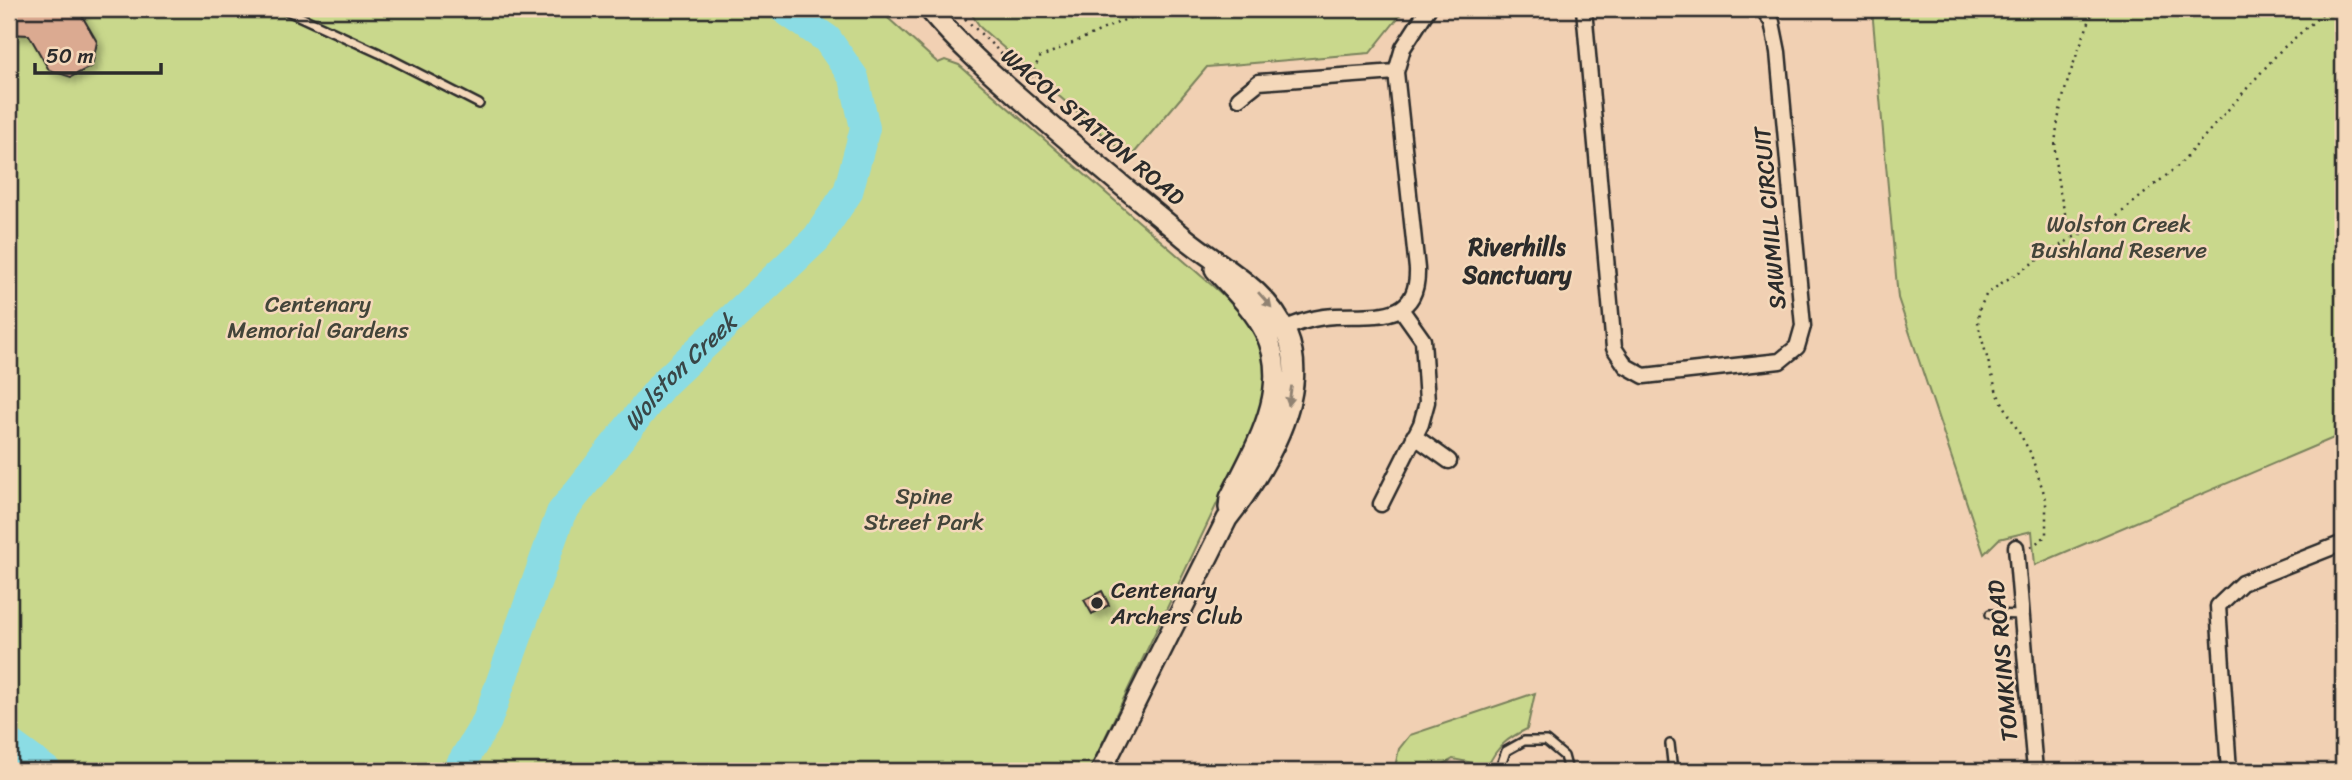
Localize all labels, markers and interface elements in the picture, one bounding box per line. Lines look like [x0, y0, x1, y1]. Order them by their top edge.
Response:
scale bar [35, 32, 161, 76]
text: 50 m [46, 37, 94, 75]
street label: WACOL STATION ROAD [991, 37, 1195, 217]
street label: SAWMILL CIRCUIT [1741, 123, 1798, 311]
park label: Wolston Creek Bushland Reserve [2031, 204, 2207, 271]
district label: Riverhills Sanctuary [1462, 226, 1572, 296]
park label: Centenary Memorial Gardens [227, 284, 409, 351]
one-way arrow [1257, 291, 1273, 309]
water label: Wolston Creek [612, 302, 748, 440]
one-way arrow [1284, 385, 1295, 407]
park label: Spine Street Park [864, 476, 984, 543]
place label: Centenary Archers Club [1110, 570, 1243, 637]
street label: TOMKINS ROAD [1975, 578, 2030, 744]
marker: Centenary Archers Club [1089, 595, 1105, 611]

